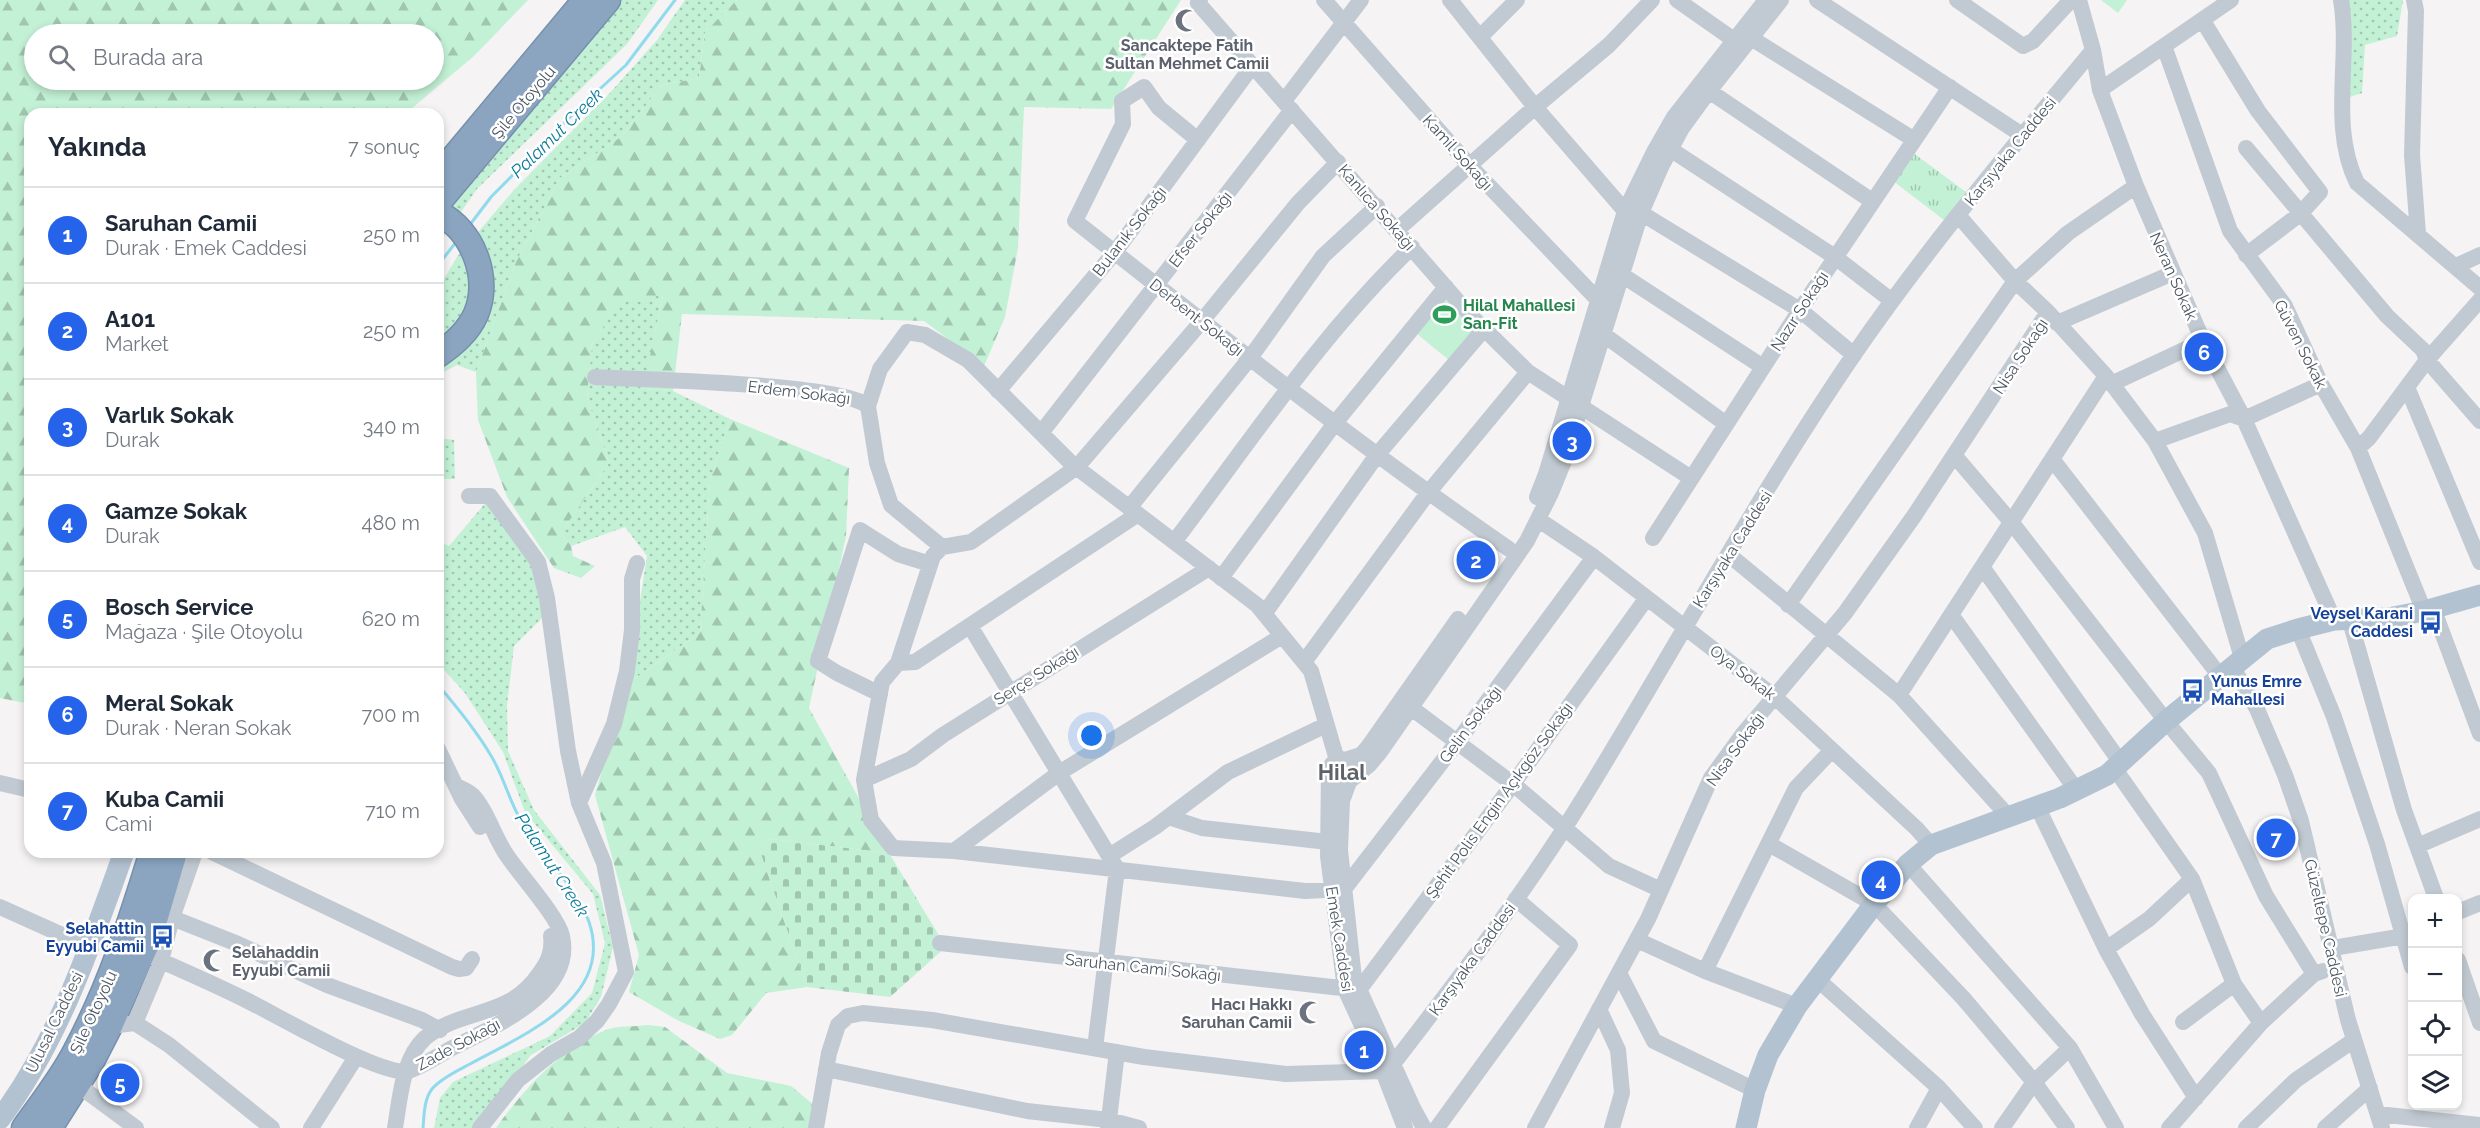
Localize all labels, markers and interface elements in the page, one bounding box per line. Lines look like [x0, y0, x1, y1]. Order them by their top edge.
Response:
mosque icon: Sancaktepe Fatih Sultan Mehmet Camii [1174, 7, 1200, 33]
search box [24, 24, 444, 90]
place label: Sancaktepe Fatih Sultan Mehmet Camii [1105, 36, 1269, 73]
icon: search [45, 41, 78, 74]
text: Burada ara [93, 44, 203, 70]
street label: Şile Otoyolu [487, 62, 559, 143]
water label: Palamut Creek [506, 83, 607, 182]
street label: Karşıyaka Caddesi [1961, 93, 2060, 210]
street label: Kamil Sokağı [1419, 111, 1496, 194]
text: Yakında [48, 132, 146, 162]
text: 7 sonuç [348, 135, 420, 159]
street label: Kanlıca Sokağı [1334, 161, 1419, 254]
street label: Bulanık Sokağı [1089, 183, 1170, 280]
street label: Efser Sokağı [1165, 188, 1236, 271]
text: Saruhan Camii [105, 210, 257, 236]
text: 1 [63, 223, 72, 247]
text: 250 m [363, 223, 420, 247]
street label: Neran Sokak [2146, 229, 2202, 324]
text: Durak · Emek Caddesi [105, 236, 307, 260]
street label: Nazır Sokağı [1767, 268, 1832, 355]
street label: Derbent Sokağı [1146, 275, 1248, 360]
place label: Hilal Mahallesi San-Fit [1463, 296, 1575, 333]
street label: Güven Sokak [2270, 297, 2331, 392]
sports icon: Hilal Mahallesi San-Fit [1432, 301, 1458, 327]
text: A101 [105, 306, 155, 332]
street label: Nisa Sokağı [1989, 315, 2052, 398]
text: 2 [62, 319, 73, 343]
text: 250 m [363, 319, 420, 343]
pin: 6 [2184, 330, 2224, 374]
text: Market [105, 332, 169, 356]
street label: Erdem Sokağı [747, 377, 851, 408]
text: Varlık Sokak [105, 402, 234, 428]
text: 3 [62, 415, 73, 439]
text: 340 m [363, 415, 420, 439]
pin: 3 [1552, 418, 1592, 464]
text: Durak [105, 428, 160, 452]
street label: Karşıyaka Caddesi [1689, 487, 1776, 611]
text: Gamze Sokak [105, 498, 247, 524]
text: 4 [62, 511, 73, 535]
text: 480 m [362, 511, 420, 535]
text: Durak [105, 524, 160, 548]
pin: 2 [1456, 538, 1496, 582]
text: Bosch Service [105, 594, 254, 620]
place label: Veysel Karani Caddesi [2310, 604, 2413, 641]
text: 5 [62, 607, 73, 631]
text: 620 m [362, 607, 420, 631]
bus stop icon: Veysel Karani Caddesi [2418, 609, 2444, 635]
text: Mağaza · Şile Otoyolu [105, 620, 303, 644]
street label: Oya Sokak [1706, 641, 1780, 704]
street label: Serçe Sokağı [990, 642, 1082, 709]
place label: Yunus Emre Mahallesi [2211, 672, 2302, 709]
bus stop icon: Yunus Emre Mahallesi [2180, 677, 2206, 703]
street label: Gelin Sokağı [1435, 682, 1506, 767]
text: Meral Sokak [105, 690, 234, 716]
street label: Şehit Polis Engin Açıkgöz Sokağı [1422, 699, 1577, 902]
text: 6 [61, 703, 74, 727]
text: 700 m [361, 703, 420, 727]
street label: Nisa Sokağı [1702, 709, 1768, 790]
text: Durak · Neran Sokak [105, 716, 291, 740]
your location [1077, 721, 1106, 750]
district label: Hilal [1318, 759, 1367, 785]
text: Kuba Camii [105, 786, 224, 812]
text: 7 [62, 799, 73, 823]
text: 710 m [365, 799, 420, 823]
water label: Palamut Creek [511, 809, 594, 921]
text: Cami [105, 812, 152, 836]
pin: 7 [2256, 816, 2296, 860]
street label: Güzeltepe Caddesi [2300, 857, 2351, 999]
pin: 4 [1862, 858, 1900, 902]
street label: Emek Caddesi [1322, 885, 1357, 993]
map controls [2408, 894, 2462, 1110]
button: + [2408, 894, 2462, 948]
street label: Karşıyaka Caddesi [1425, 899, 1520, 1019]
place label: Selahattin Eyyubi Camii [46, 919, 144, 956]
bus stop icon: Selahattin Eyyubi Camii [149, 924, 175, 950]
place label: Selahaddin Eyyubi Camii [232, 943, 330, 980]
mosque icon: Selahaddin Eyyubi Camii [201, 948, 227, 974]
button: − [2408, 948, 2462, 1002]
street label: Saruhan Cami Sokağı [1064, 950, 1222, 985]
street label: Ulusal Caddesi [22, 968, 87, 1076]
street label: Şile Otoyolu [66, 968, 121, 1057]
place label: Hacı Hakkı Saruhan Camii [1181, 995, 1292, 1032]
mosque icon: Hacı Hakkı Saruhan Camii [1297, 1000, 1323, 1026]
button: locate [2408, 1002, 2462, 1056]
street label: Zade Sokağı [413, 1014, 503, 1074]
pin: 1 [1344, 1028, 1384, 1072]
button: layers [2408, 1056, 2462, 1110]
pin: 5 [100, 1060, 140, 1106]

